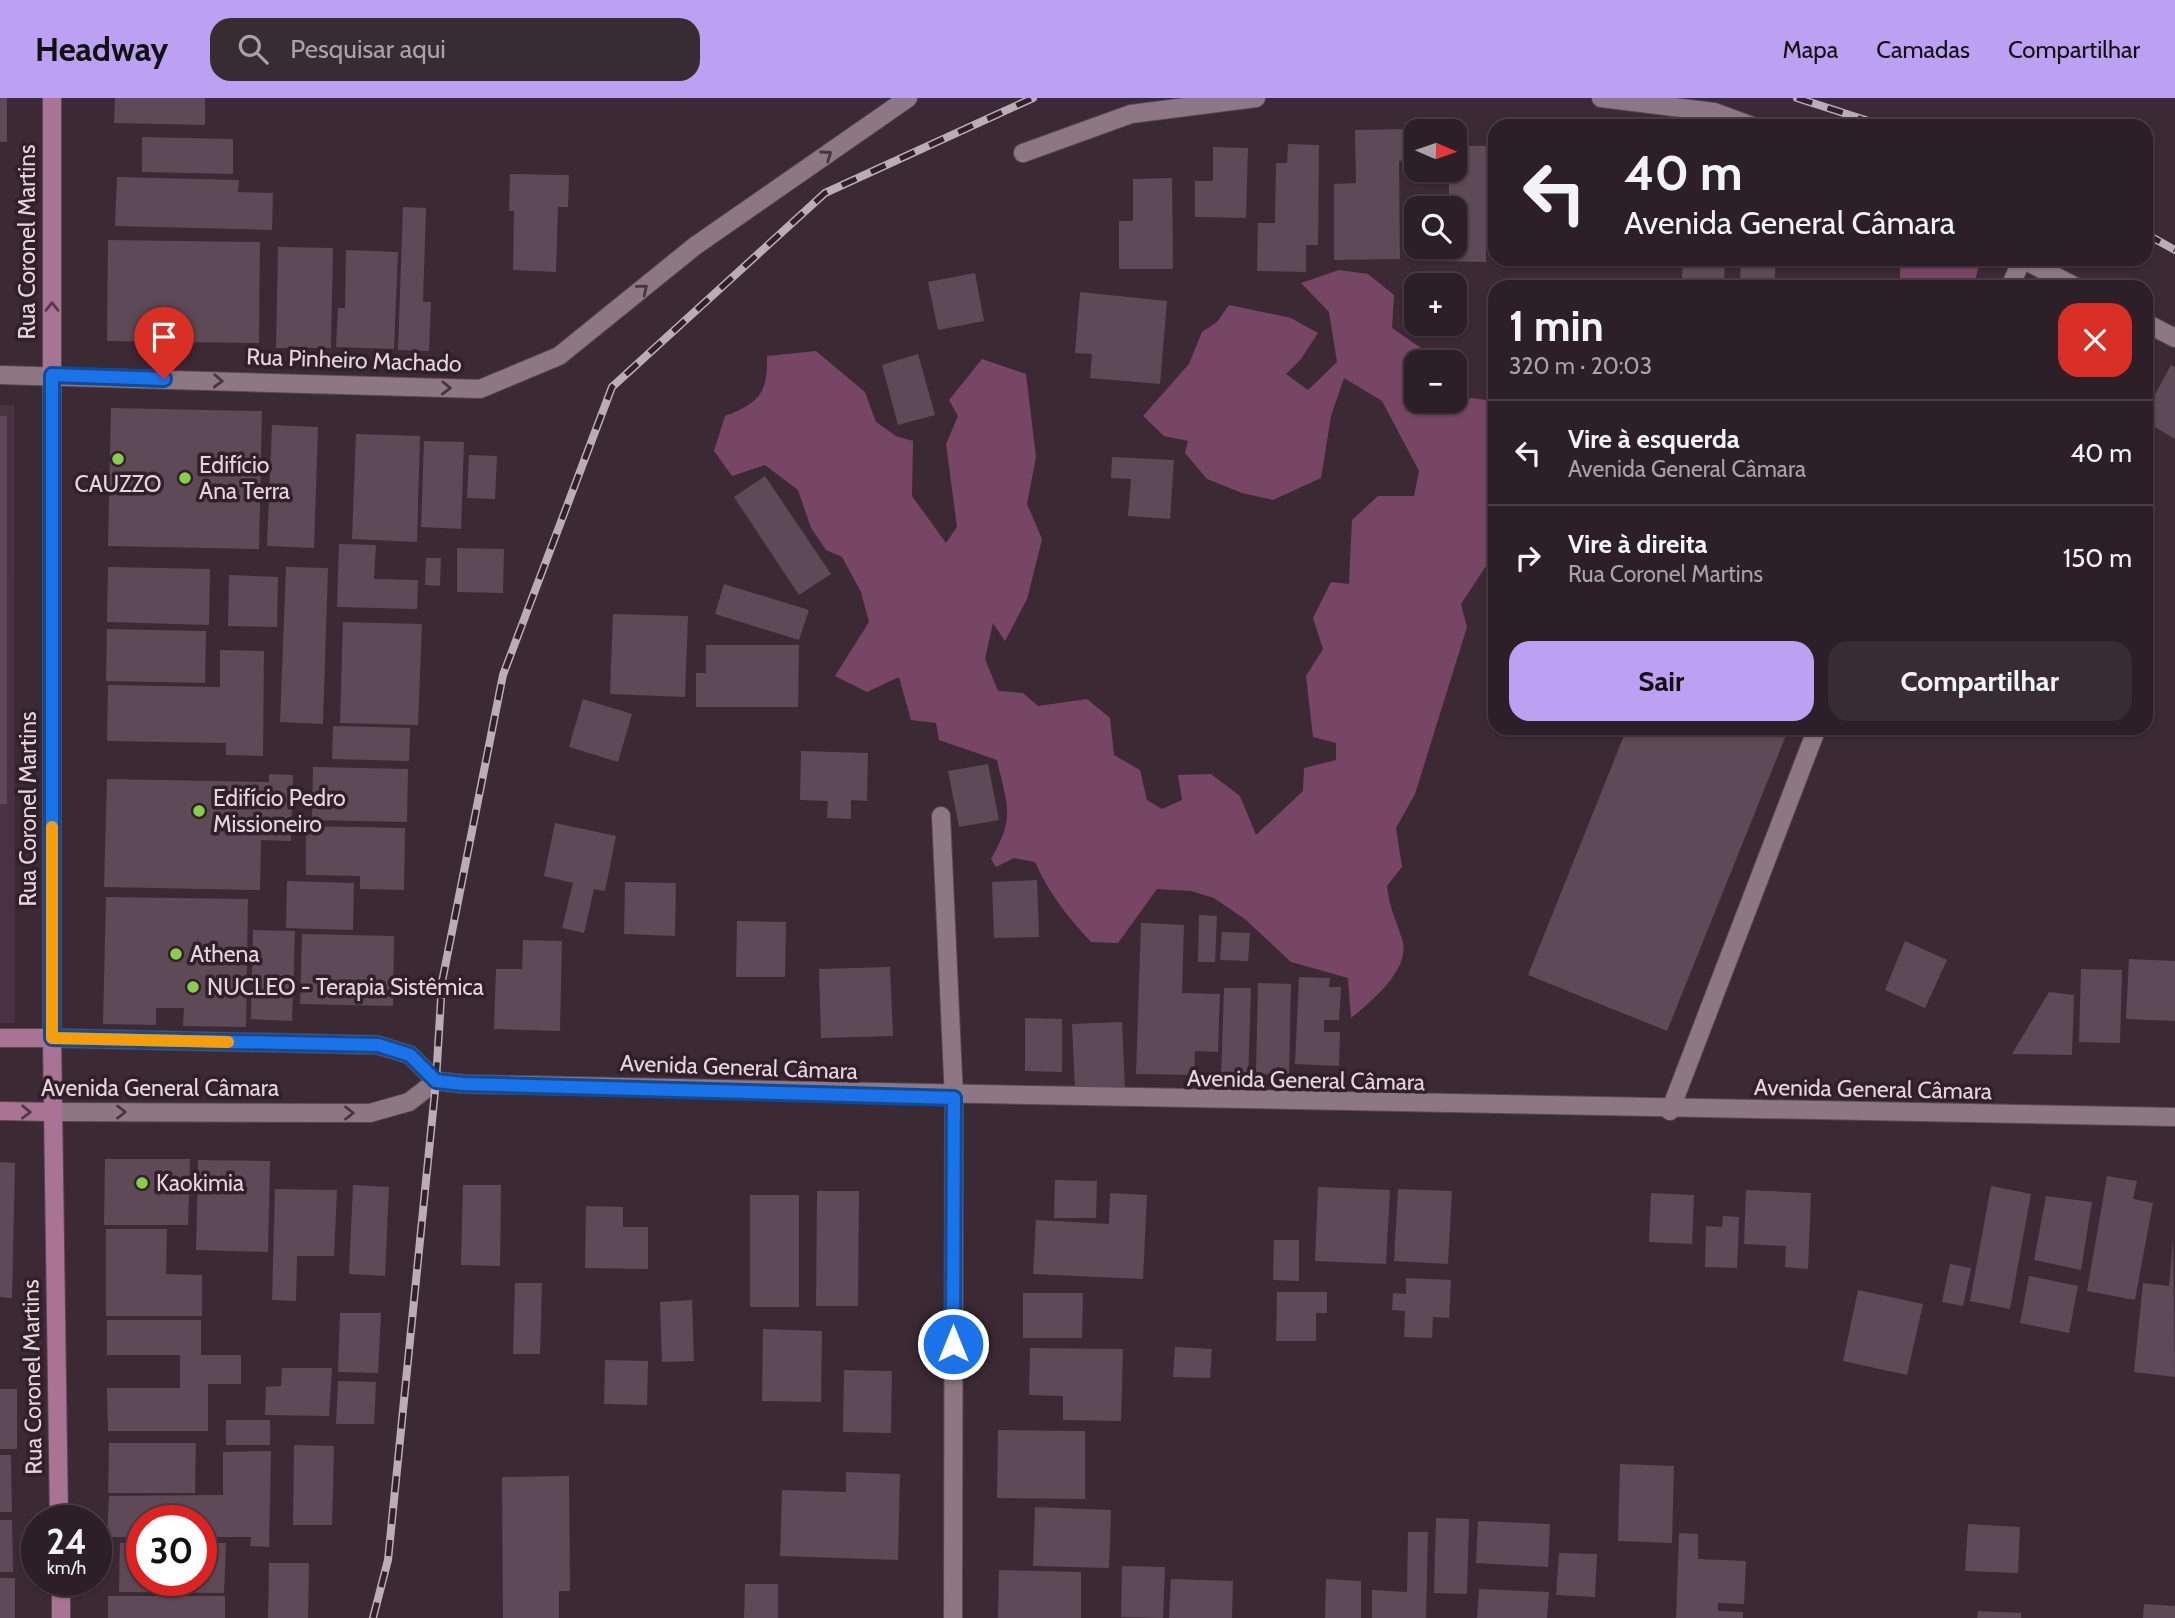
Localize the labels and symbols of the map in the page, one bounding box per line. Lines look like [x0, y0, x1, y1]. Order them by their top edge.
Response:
north arrow [1404, 119, 1466, 182]
street label: Rua Coronel Martins [13, 144, 41, 340]
one-way arrow [819, 151, 832, 163]
one-way arrow [635, 284, 647, 297]
one-way arrow [44, 301, 60, 312]
pin [134, 307, 194, 379]
street label: Rua Pinheiro Machado [246, 342, 462, 378]
one-way arrow [213, 373, 224, 388]
one-way arrow [441, 380, 451, 396]
marker: CAUZZO [110, 451, 126, 467]
place label: Edifício Ana Terra [199, 451, 290, 505]
place label: CAUZZO [74, 470, 162, 498]
marker: Edifício Ana Terra [177, 470, 193, 486]
street label: Rua Coronel Martins [14, 711, 42, 907]
place label: Edifício Pedro Missioneiro [213, 784, 346, 838]
marker: Edifício Pedro Missioneiro [191, 803, 207, 819]
place label: Athena [190, 940, 259, 968]
marker: Athena [168, 946, 184, 962]
place label: NUCLEO - Terapia Sistêmica [207, 973, 484, 1001]
marker: NUCLEO - Terapia Sistêmica [185, 979, 201, 995]
street label: Avenida General Câmara [620, 1049, 858, 1085]
street label: Avenida General Câmara [1187, 1064, 1425, 1096]
street label: Avenida General Câmara [1754, 1073, 1992, 1105]
street label: Avenida General Câmara [41, 1074, 279, 1102]
one-way arrow [22, 1104, 32, 1120]
one-way arrow [116, 1104, 127, 1120]
one-way arrow [344, 1105, 354, 1121]
place label: Kaokimia [156, 1169, 244, 1197]
marker: Kaokimia [134, 1175, 150, 1191]
street label: Rua Coronel Martins [16, 1279, 48, 1475]
position arrow [916, 1307, 990, 1381]
speed limit sign: 30 [126, 1505, 217, 1596]

